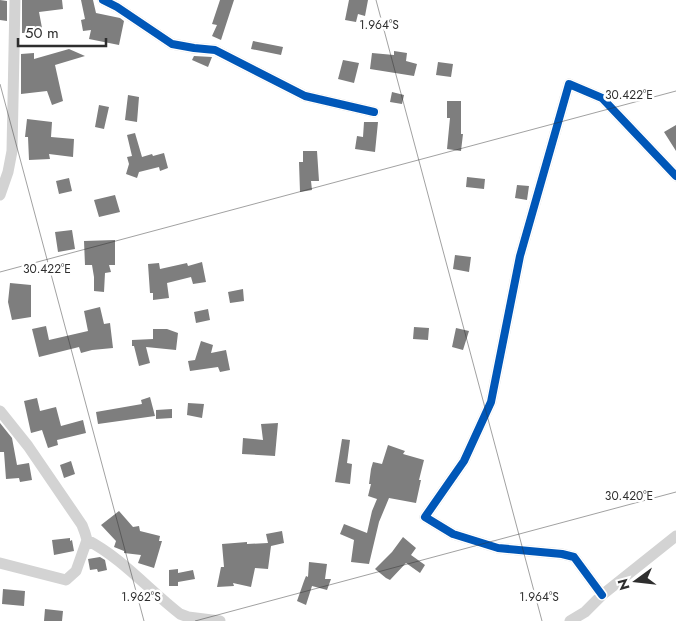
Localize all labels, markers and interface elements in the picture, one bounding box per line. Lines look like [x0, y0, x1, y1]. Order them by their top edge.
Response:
scale bar [18, 15, 105, 47]
text: 1.964°S [359, 16, 399, 34]
text: 50 m [25, 22, 59, 44]
text: 30.422°E [605, 86, 653, 104]
text: 30.422°E [23, 260, 71, 278]
text: 30.420°E [605, 487, 653, 505]
north arrow [611, 556, 661, 606]
text: N [612, 576, 635, 592]
text: 1.962°S [121, 588, 161, 606]
text: 1.964°S [519, 588, 559, 606]

